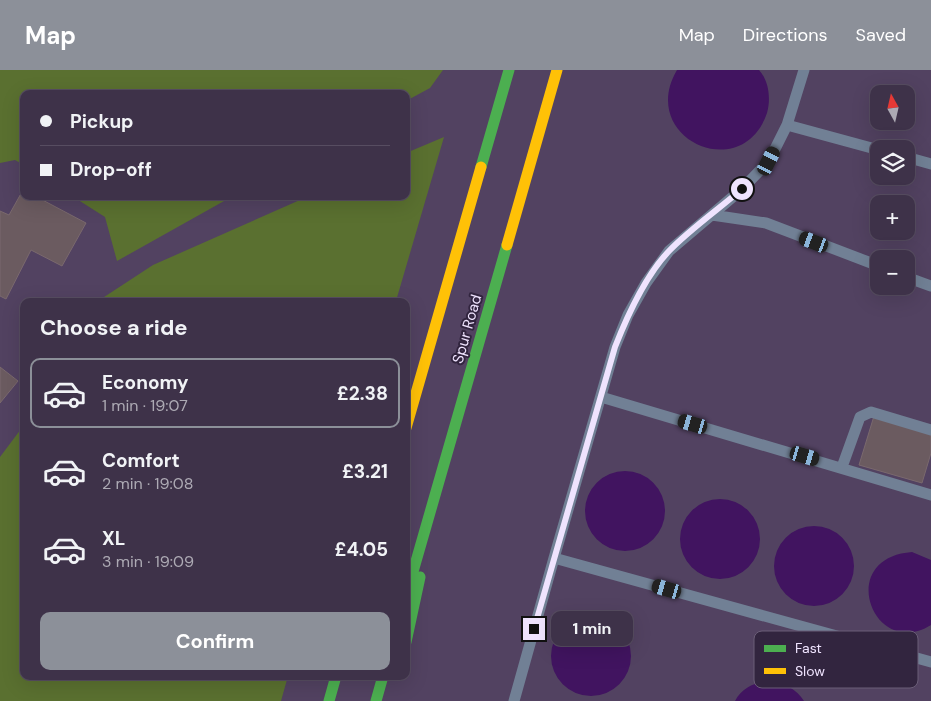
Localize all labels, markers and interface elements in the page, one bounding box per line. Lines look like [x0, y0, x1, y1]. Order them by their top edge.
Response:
text: Map [25, 20, 76, 51]
text: Map [679, 23, 715, 47]
text: Directions [743, 23, 828, 47]
text: Saved [856, 23, 906, 47]
north arrow [870, 85, 915, 130]
map controls [870, 85, 915, 295]
text: Pickup [70, 109, 134, 134]
button: layers [870, 140, 915, 185]
car [755, 144, 782, 178]
text: Drop-off [70, 157, 152, 182]
route start [731, 178, 753, 200]
button: + [870, 195, 915, 240]
car [797, 230, 830, 254]
button: − [870, 250, 915, 295]
street label: Spur Road [448, 292, 486, 366]
text: Choose a ride [40, 313, 188, 342]
text: Economy [102, 370, 189, 395]
icon: car [42, 371, 87, 416]
text: £2.38 [337, 381, 388, 406]
text: 1 min · 19:07 [102, 395, 188, 416]
car [676, 413, 709, 435]
car [788, 445, 821, 467]
text: Comfort [102, 448, 180, 473]
icon: car [42, 449, 87, 494]
text: £3.21 [342, 459, 388, 484]
text: 2 min · 19:08 [102, 473, 193, 494]
text: XL [102, 526, 125, 551]
icon: car [42, 527, 87, 572]
text: £4.05 [335, 537, 388, 562]
text: 3 min · 19:09 [102, 551, 194, 572]
car [650, 578, 683, 600]
button: Confirm [40, 612, 390, 670]
callout: 1 min [552, 612, 634, 646]
route end [523, 618, 545, 640]
text: 1 min [573, 618, 611, 639]
legend [754, 631, 918, 688]
text: Fast [795, 639, 822, 657]
text: Slow [795, 662, 825, 680]

